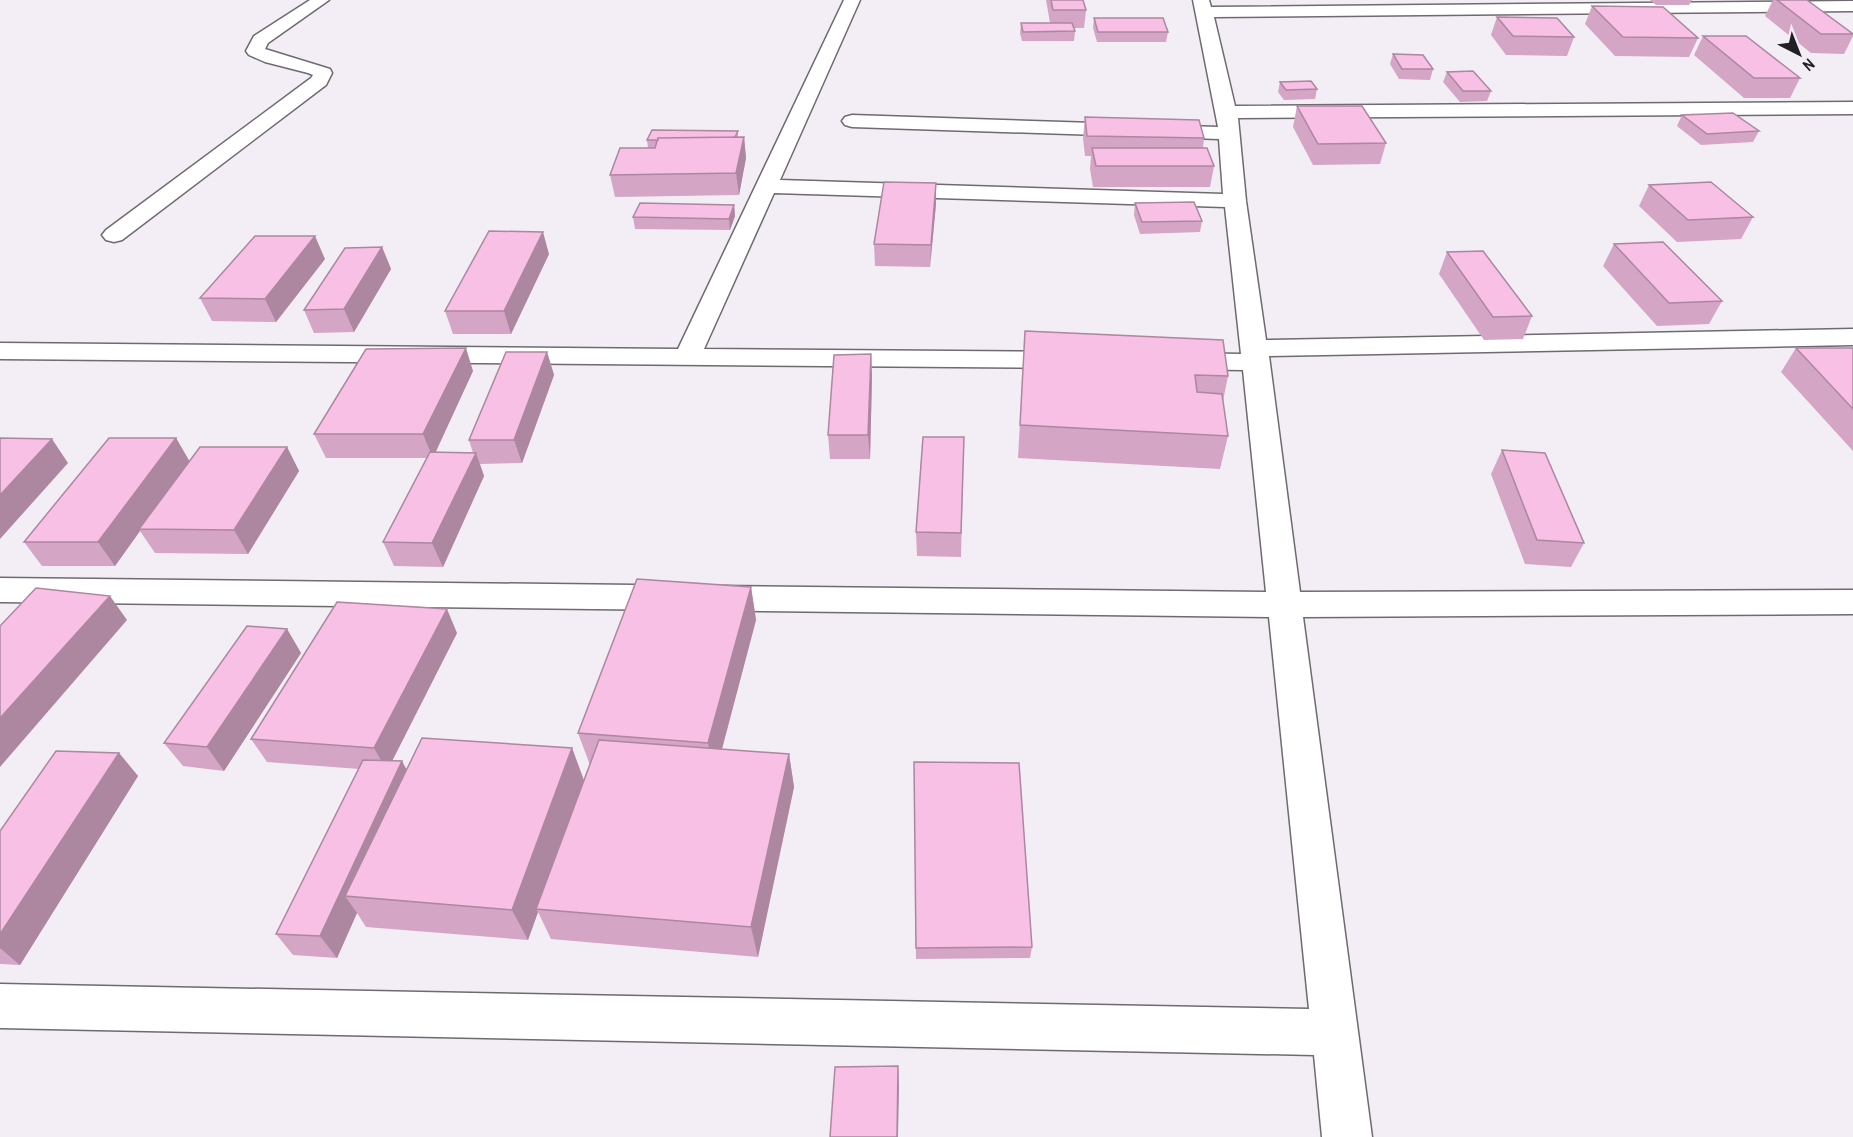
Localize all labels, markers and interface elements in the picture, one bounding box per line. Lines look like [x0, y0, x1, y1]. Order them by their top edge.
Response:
north arrow [1769, 24, 1829, 84]
text: N [1798, 54, 1820, 76]

